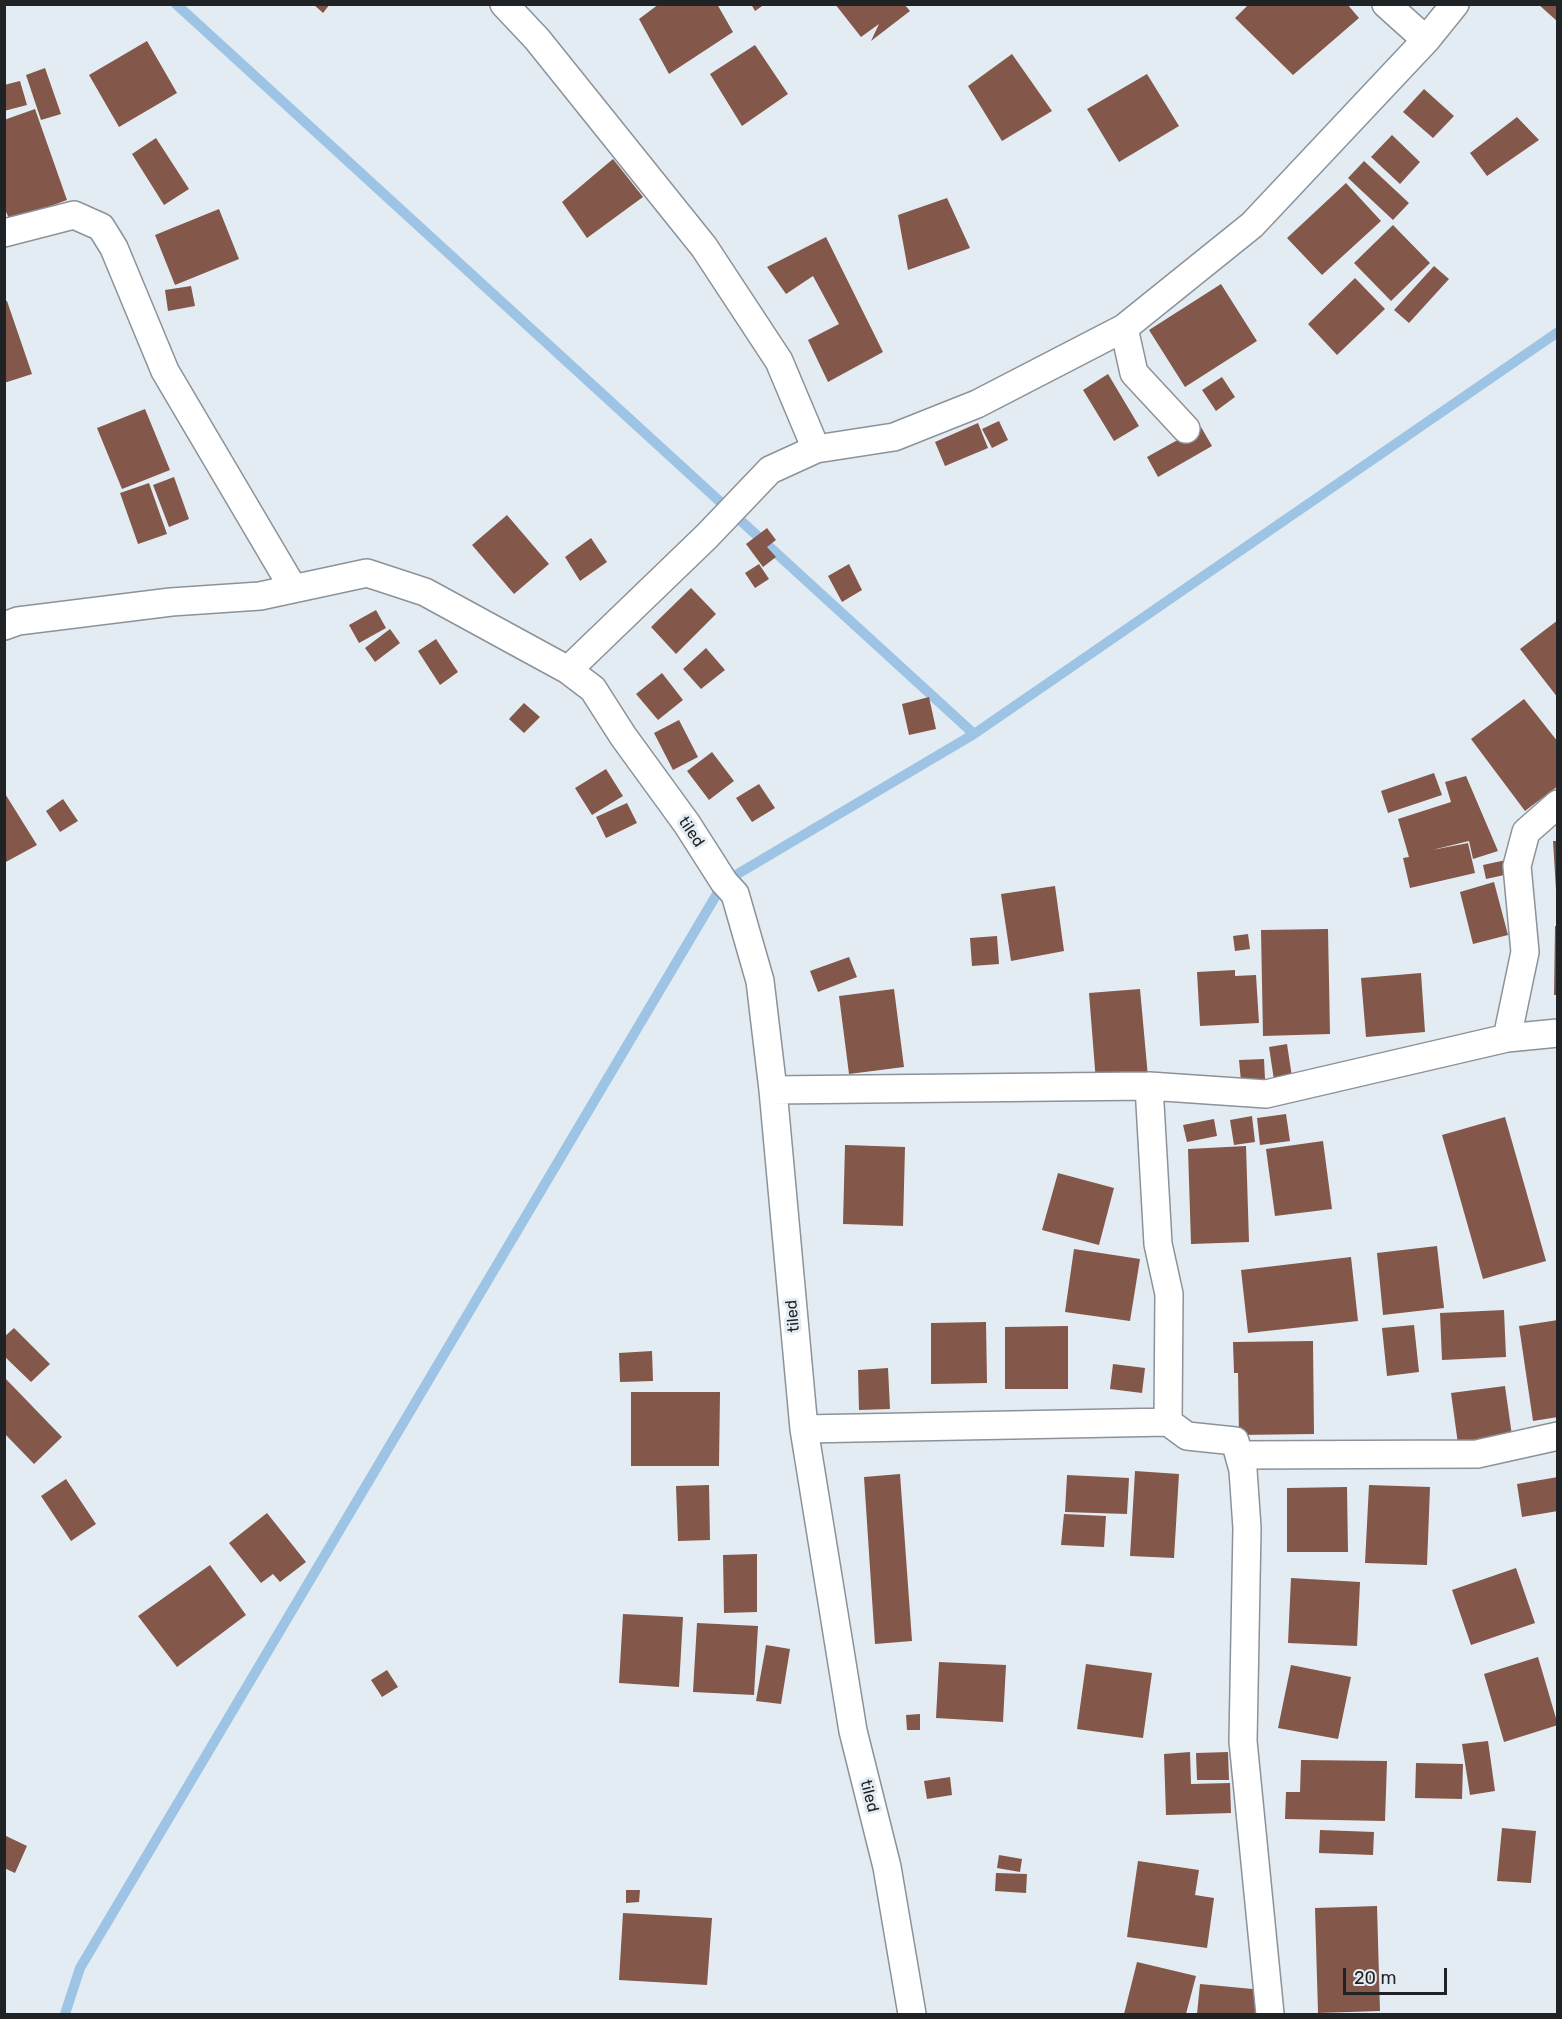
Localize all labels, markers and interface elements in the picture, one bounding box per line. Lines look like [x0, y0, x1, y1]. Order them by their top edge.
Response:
street label: tiled [674, 813, 708, 851]
street label: tiled [782, 1299, 804, 1333]
street label: tiled [856, 1778, 882, 1814]
scale bar [1346, 1956, 1450, 1994]
text: 20 m [1354, 1967, 1396, 1989]

